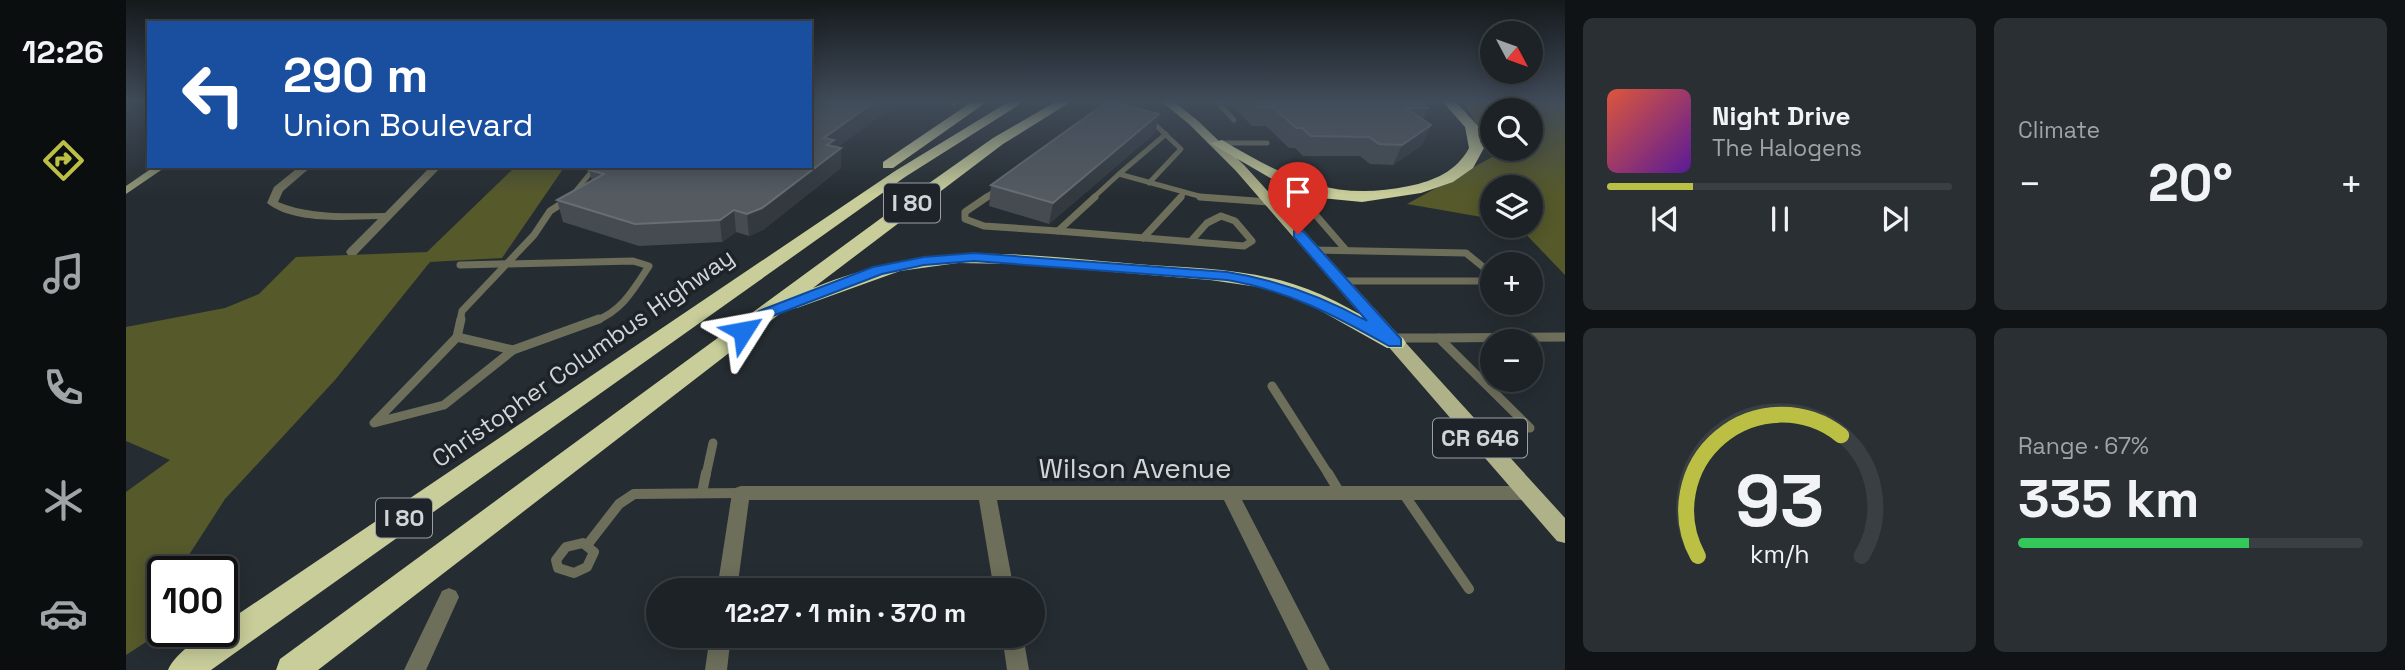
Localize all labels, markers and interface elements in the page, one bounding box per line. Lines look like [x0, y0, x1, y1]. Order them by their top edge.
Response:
north arrow [1480, 21, 1544, 84]
map controls [1480, 21, 1543, 392]
text: 12:26 [22, 32, 104, 72]
text: 290 m [283, 44, 428, 106]
icon: left [168, 49, 259, 140]
button: search [1480, 98, 1543, 161]
text: Night Drive [1712, 99, 1850, 133]
text: Union Boulevard [283, 105, 533, 145]
text: Climate [2018, 115, 2100, 145]
text: The Halogens [1712, 133, 1862, 163]
icon: directions [39, 136, 88, 185]
text: 20° [2148, 150, 2233, 216]
text: − [2018, 160, 2042, 208]
text: + [2339, 160, 2363, 208]
pin [1268, 162, 1328, 234]
icon: arrive [1279, 173, 1317, 211]
button: layers [1480, 175, 1543, 238]
road number: I 80 [884, 184, 940, 222]
icon: previous [1646, 200, 1684, 238]
icon: pause [1761, 200, 1799, 238]
icon: next [1876, 200, 1914, 238]
street label: Christopher Columbus Highway [426, 241, 740, 474]
icon: music [39, 249, 88, 298]
button: + [1480, 252, 1543, 315]
position arrow [706, 294, 780, 368]
button: − [1480, 329, 1543, 392]
icon: phone [39, 363, 88, 412]
road number: CR 646 [1433, 418, 1527, 458]
text: Range · 67% [2018, 431, 2149, 461]
street label: Wilson Avenue [1038, 450, 1232, 486]
text: 93 [1735, 454, 1824, 547]
text: 335 km [2018, 466, 2199, 532]
icon: climate [39, 476, 88, 525]
road number: I 80 [376, 498, 432, 538]
text: km/h [1750, 538, 1809, 570]
speed limit sign: 100 [147, 556, 238, 647]
icon: car [39, 589, 88, 638]
text: 12:27 · 1 min · 370 m [725, 596, 966, 630]

